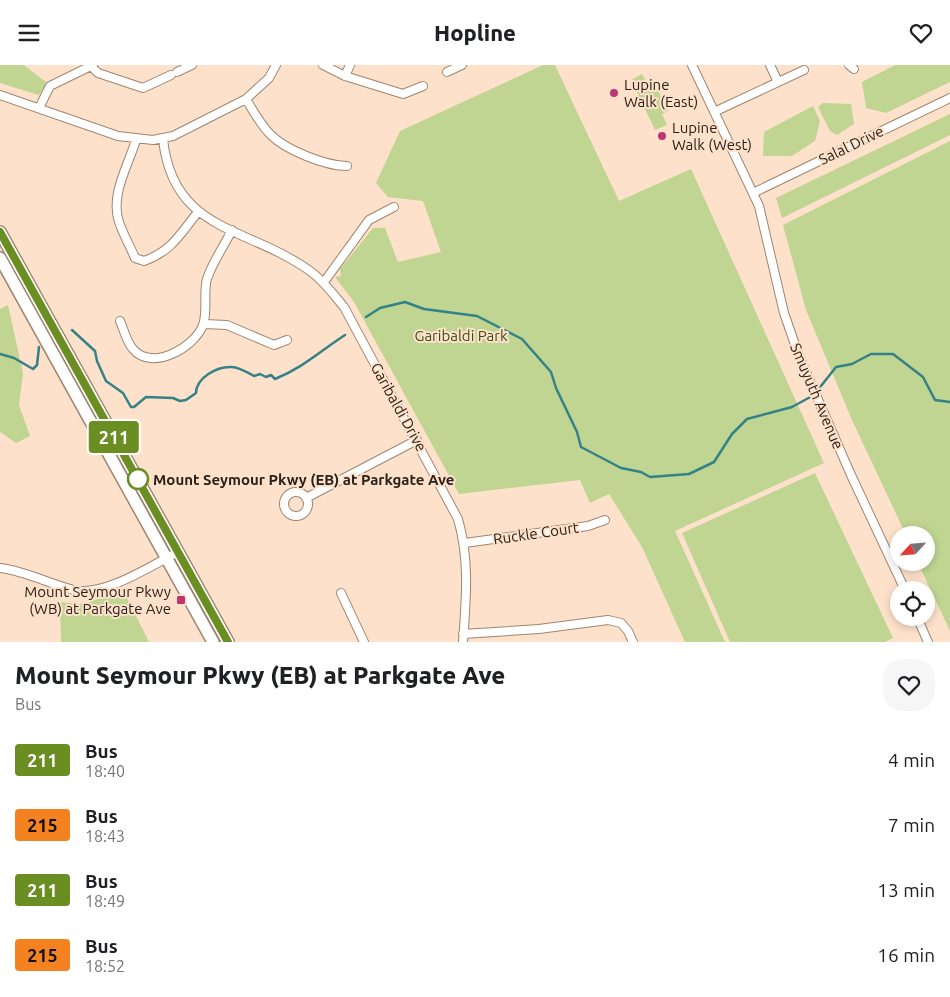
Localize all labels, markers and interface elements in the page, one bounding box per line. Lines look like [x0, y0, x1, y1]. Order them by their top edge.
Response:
icon: menu [15, 19, 43, 47]
icon: heart [907, 19, 935, 47]
text: Hopline [434, 20, 516, 45]
place label: Lupine Walk (East) [624, 76, 698, 110]
marker: Lupine Walk (East) [608, 87, 620, 99]
place label: Lupine Walk (West) [672, 119, 752, 153]
street label: Salal Drive [816, 122, 886, 168]
marker: Lupine Walk (West) [656, 130, 668, 142]
park label: Garibaldi Park [414, 327, 508, 344]
street label: Smuyuth Avenue [787, 340, 847, 452]
street label: Garibaldi Drive [368, 360, 430, 454]
line badge: 211 [85, 421, 143, 453]
text: 211 [99, 427, 129, 447]
marker: Mount Seymour Pkwy (EB) at Parkgate Ave [127, 468, 149, 490]
place label: Mount Seymour Pkwy (EB) at Parkgate Ave [153, 471, 454, 488]
street label: Ruckle Court [492, 519, 580, 547]
north arrow [890, 526, 935, 571]
map controls [890, 526, 935, 626]
button: locate [890, 581, 935, 626]
place label: Mount Seymour Pkwy (WB) at Parkgate Ave [24, 583, 171, 617]
marker: Mount Seymour Pkwy (WB) at Parkgate Ave [175, 594, 187, 606]
button: heart [883, 659, 935, 711]
text: Mount Seymour Pkwy (EB) at Parkgate Ave [15, 662, 505, 689]
text: Bus [15, 695, 41, 713]
text: Bus [85, 740, 118, 762]
text: 4 min [888, 749, 935, 771]
text: 211 [27, 750, 58, 770]
text: 18:40 [85, 762, 125, 780]
text: Bus [85, 805, 118, 827]
text: 7 min [888, 814, 935, 836]
text: 215 [27, 815, 58, 835]
text: 18:43 [85, 827, 125, 845]
text: Bus [85, 870, 118, 892]
text: 13 min [877, 879, 935, 901]
text: 211 [27, 880, 58, 900]
text: 18:49 [85, 892, 125, 910]
text: Bus [85, 935, 118, 957]
text: 16 min [877, 944, 935, 966]
text: 215 [27, 945, 58, 965]
text: 18:52 [85, 957, 125, 975]

